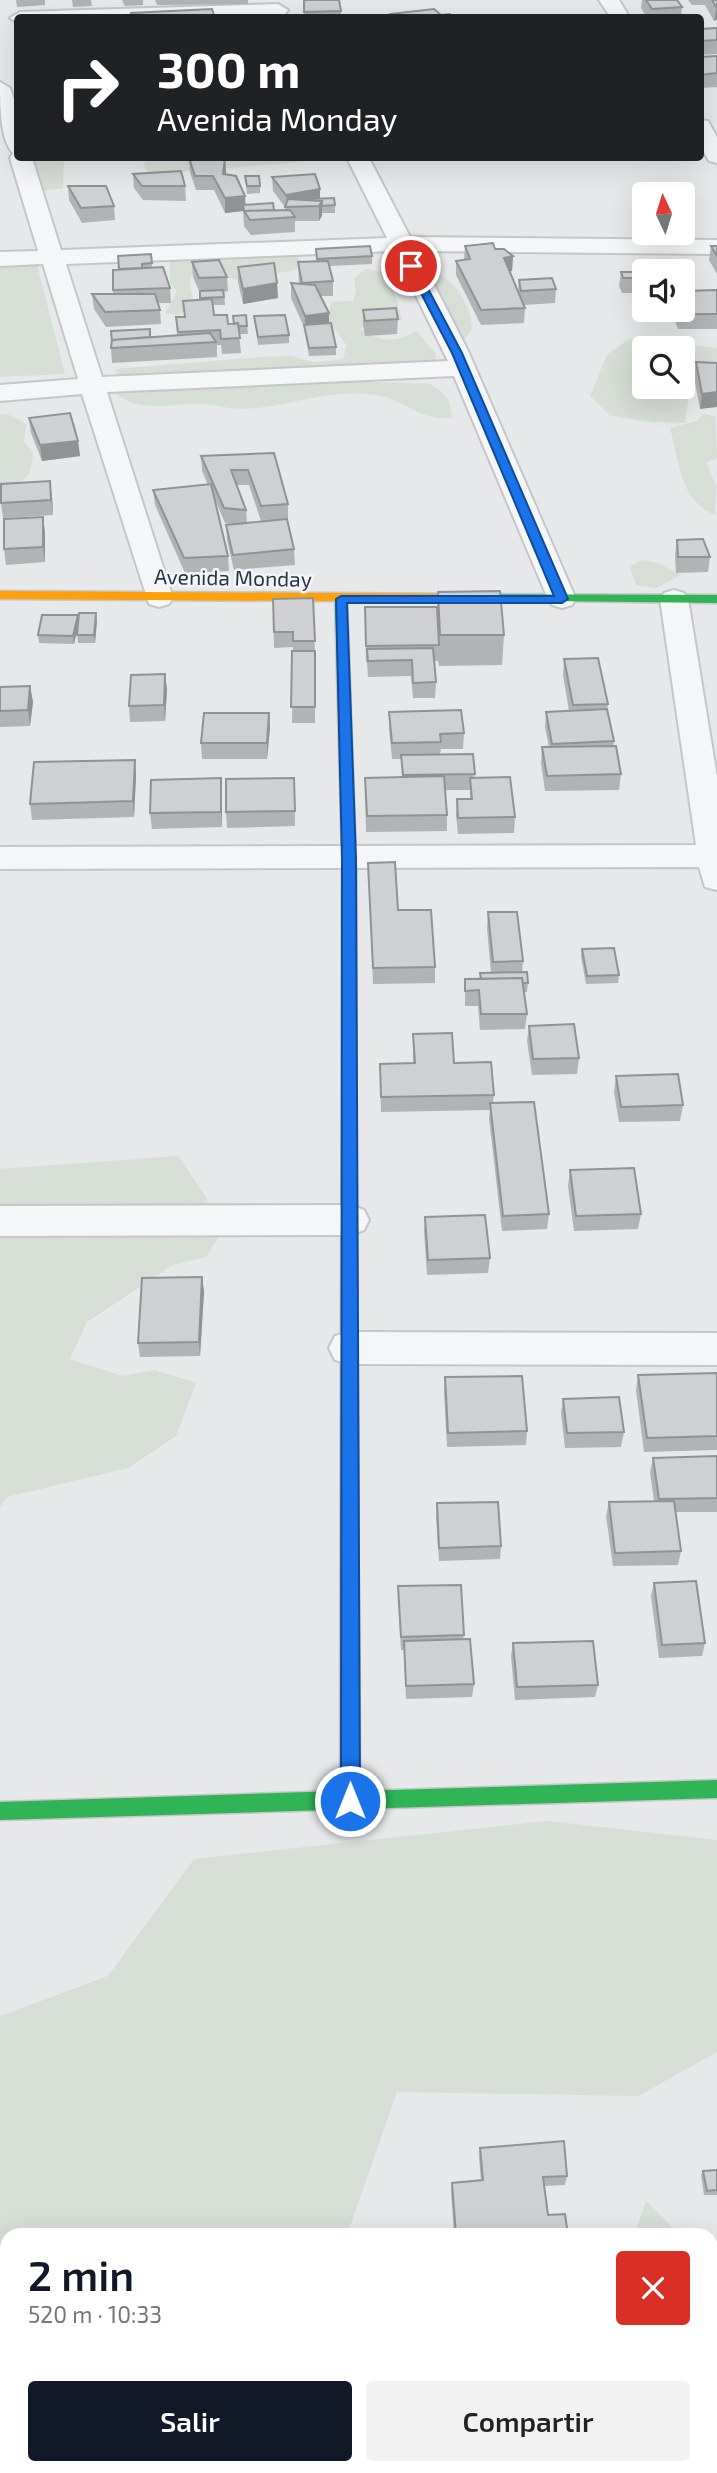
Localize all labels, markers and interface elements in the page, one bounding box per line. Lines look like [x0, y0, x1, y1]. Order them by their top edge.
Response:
text: 300 m [157, 39, 300, 98]
icon: right [42, 42, 133, 133]
text: Avenida Monday [157, 99, 397, 137]
north arrow [632, 182, 695, 245]
map controls [632, 182, 695, 399]
pin [381, 236, 441, 296]
icon: arrive [392, 247, 430, 285]
button: sound [632, 259, 695, 322]
button: search [632, 336, 695, 399]
street label: Avenida Monday [154, 563, 312, 591]
position arrow [313, 1764, 387, 1838]
text: 2 min [28, 2249, 134, 2299]
button: close [616, 2251, 690, 2325]
text: 520 m · 10:33 [28, 2300, 162, 2328]
button: Salir [28, 2381, 352, 2461]
button: Compartir [366, 2381, 690, 2461]

